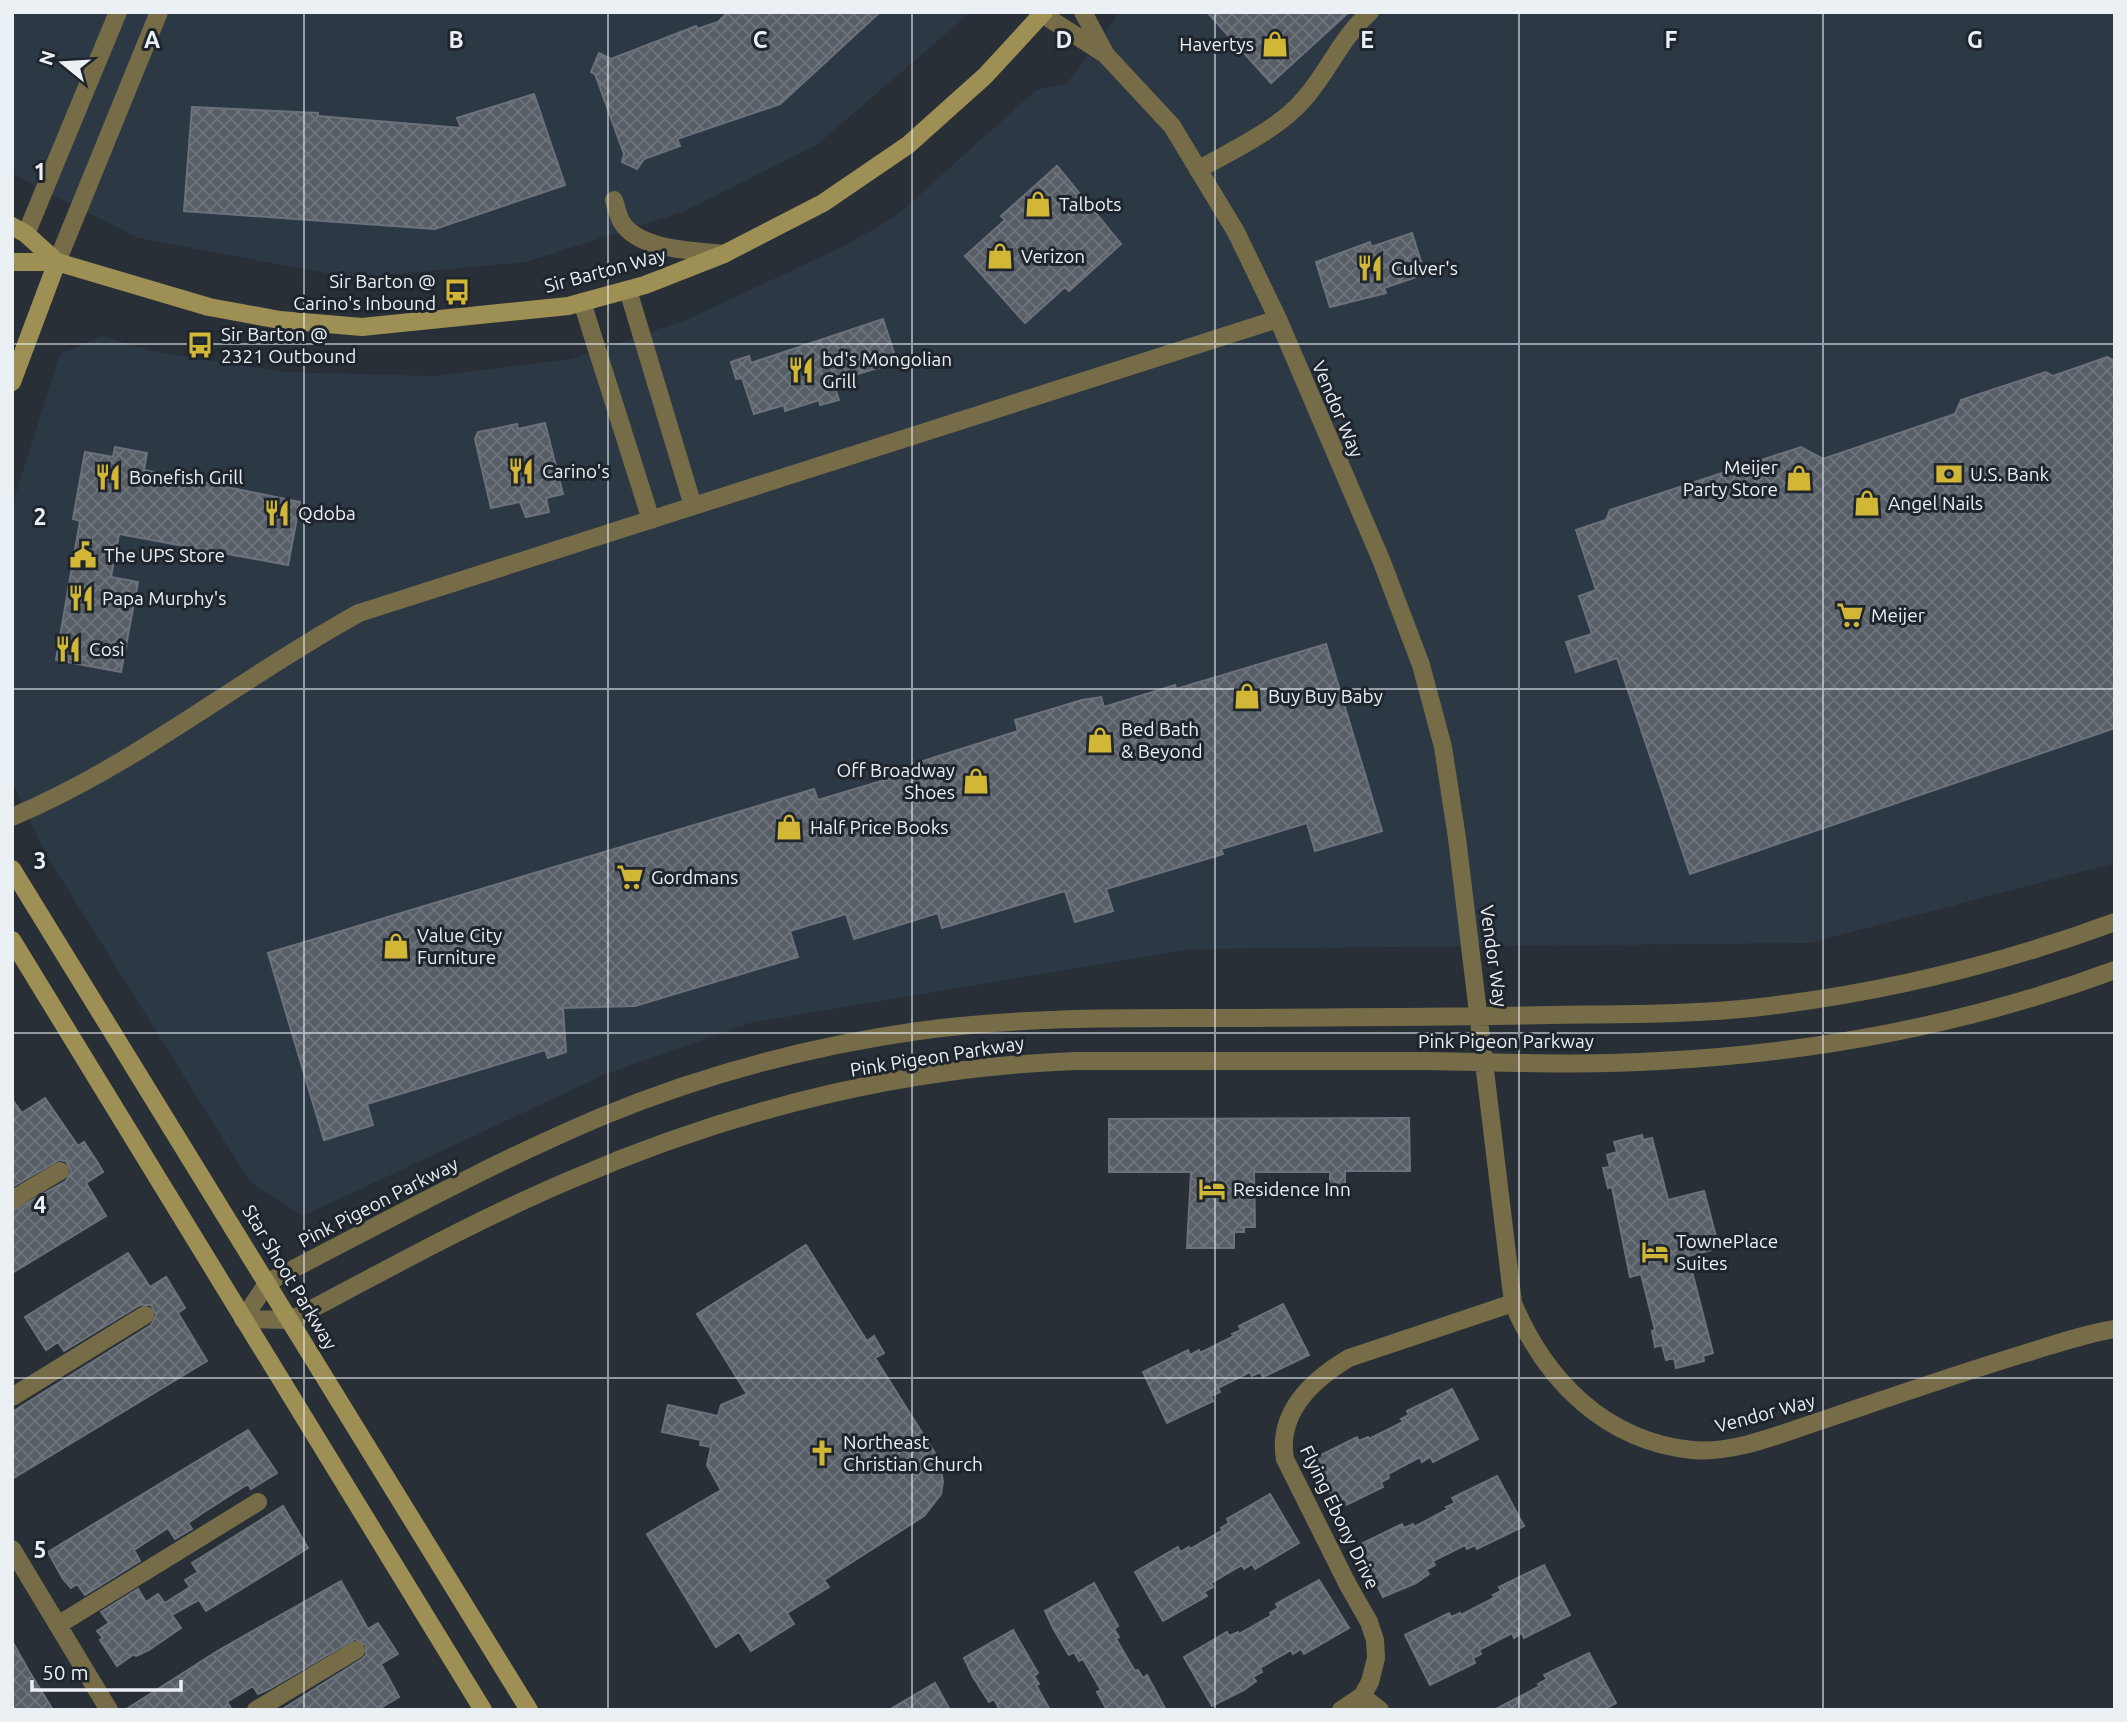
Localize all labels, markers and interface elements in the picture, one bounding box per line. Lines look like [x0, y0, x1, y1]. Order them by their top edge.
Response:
text: A [144, 27, 160, 52]
text: B [448, 27, 464, 52]
text: C [753, 27, 768, 52]
text: D [1056, 27, 1072, 52]
text: E [1360, 27, 1374, 52]
text: F [1665, 27, 1678, 52]
text: G [1967, 27, 1983, 52]
north arrow [28, 28, 98, 98]
shop icon: Havertys [1260, 29, 1290, 59]
place label: Havertys [1179, 33, 1254, 55]
text: N [34, 48, 59, 68]
text: 1 [34, 159, 46, 184]
shop icon: Talbots [1023, 189, 1053, 219]
place label: Talbots [1059, 193, 1122, 215]
shop icon: Verizon [985, 241, 1015, 271]
street label: Sir Barton Way [542, 243, 668, 297]
place label: Verizon [1021, 245, 1085, 267]
restaurant icon: Culver's [1355, 253, 1385, 283]
place label: Culver's [1391, 257, 1458, 279]
place label: Sir Barton @ Carino's Inbound [293, 270, 436, 314]
bus stop icon: Sir Barton @ Carino's Inbound [442, 277, 472, 307]
place label: Sir Barton @ 2321 Outbound [221, 323, 356, 367]
bus stop icon: Sir Barton @ 2321 Outbound [185, 330, 215, 360]
place label: bd's Mongolian Grill [822, 348, 952, 392]
restaurant icon: bd's Mongolian Grill [786, 355, 816, 385]
street label: Vendor Way [1308, 357, 1368, 461]
restaurant icon: Carino's [506, 456, 536, 486]
place label: Meijer Party Store [1683, 456, 1778, 500]
bank icon: U.S. Bank [1934, 459, 1964, 489]
place label: Carino's [542, 460, 610, 482]
restaurant icon: Bonefish Grill [93, 462, 123, 492]
shop icon: Meijer Party Store [1784, 463, 1814, 493]
place label: U.S. Bank [1970, 463, 2050, 485]
place label: Bonefish Grill [129, 466, 243, 488]
shop icon: Angel Nails [1852, 488, 1882, 518]
place label: Angel Nails [1888, 492, 1983, 514]
restaurant icon: Qdoba [262, 498, 292, 528]
place label: Qdoba [298, 502, 356, 524]
text: 2 [34, 504, 46, 529]
public building icon: The UPS Store [68, 540, 98, 570]
place label: The UPS Store [104, 544, 225, 566]
restaurant icon: Papa Murphy's [66, 583, 96, 613]
place label: Papa Murphy's [102, 587, 227, 609]
supermarket icon: Meijer [1835, 600, 1865, 630]
place label: Meijer [1871, 604, 1925, 626]
restaurant icon: Così [53, 634, 83, 664]
place label: Così [89, 638, 125, 660]
shop icon: Buy Buy Baby [1232, 681, 1262, 711]
place label: Buy Buy Baby [1268, 685, 1383, 707]
place label: Bed Bath & Beyond [1121, 718, 1203, 762]
shop icon: Bed Bath & Beyond [1085, 725, 1115, 755]
place label: Off Broadway Shoes [837, 759, 955, 803]
shop icon: Off Broadway Shoes [961, 766, 991, 796]
shop icon: Half Price Books [774, 812, 804, 842]
place label: Half Price Books [810, 816, 949, 838]
text: 3 [34, 848, 46, 873]
supermarket icon: Gordmans [615, 862, 645, 892]
place label: Gordmans [651, 866, 738, 888]
street label: Vendor Way [1476, 904, 1512, 1008]
place label: Value City Furniture [417, 924, 502, 968]
shop icon: Value City Furniture [381, 931, 411, 961]
street label: Pink Pigeon Parkway [1418, 1030, 1594, 1052]
street label: Pink Pigeon Parkway [848, 1031, 1026, 1081]
street label: Pink Pigeon Parkway [295, 1152, 461, 1252]
hotel icon: Residence Inn [1197, 1174, 1227, 1204]
place label: Residence Inn [1233, 1178, 1351, 1200]
text: 4 [34, 1192, 47, 1217]
street label: Star Shoot Parkway [238, 1201, 342, 1353]
place label: TownePlace Suites [1676, 1230, 1778, 1274]
hotel icon: TownePlace Suites [1640, 1237, 1670, 1267]
street label: Vendor Way [1713, 1389, 1817, 1437]
place label: Northeast Christian Church [843, 1431, 983, 1475]
church icon: Northeast Christian Church [807, 1438, 837, 1468]
street label: Flying Ebony Drive [1296, 1442, 1384, 1592]
text: 5 [34, 1537, 46, 1562]
scale bar [32, 1648, 180, 1692]
text: 50 m [42, 1660, 89, 1684]

